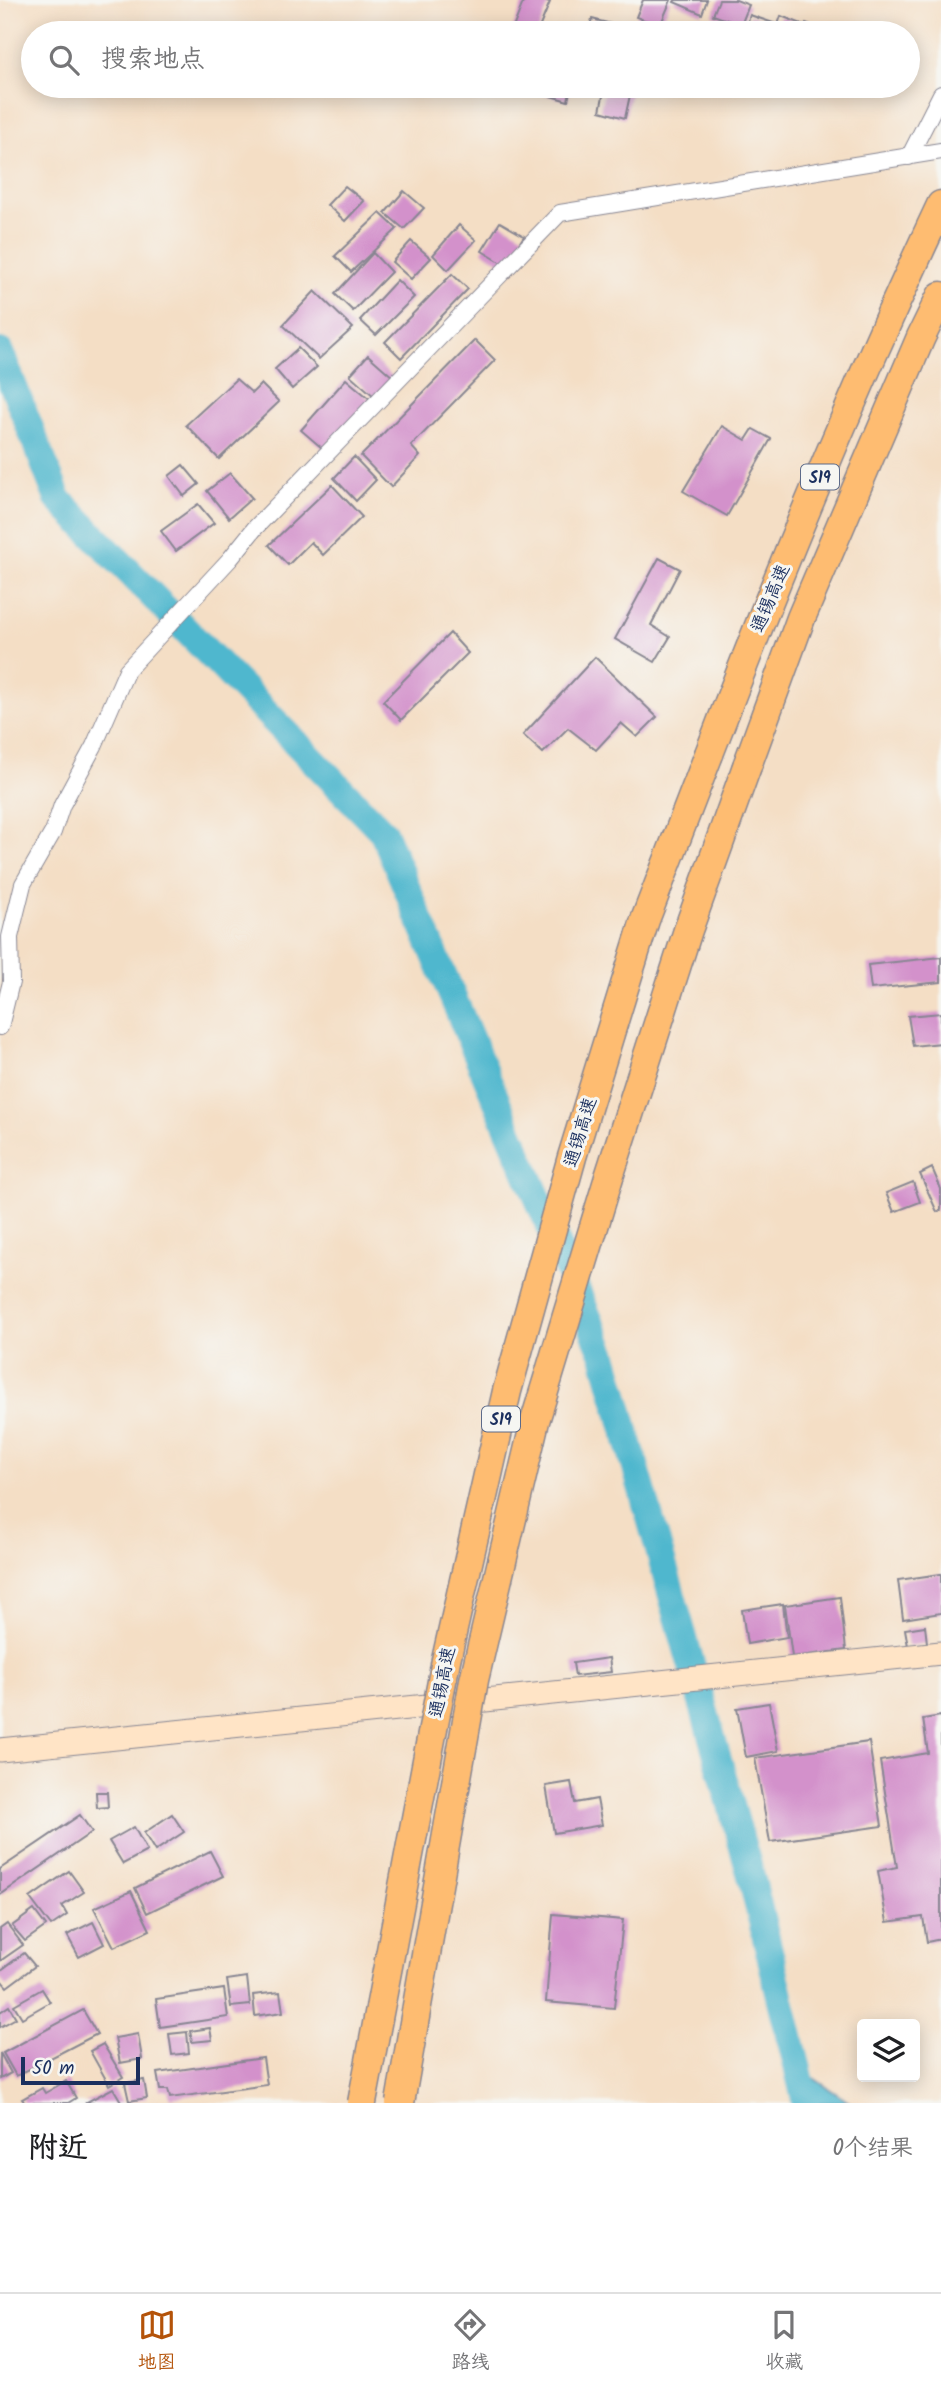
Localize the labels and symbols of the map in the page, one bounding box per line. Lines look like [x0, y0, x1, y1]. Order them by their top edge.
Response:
road number: S19 [801, 464, 839, 490]
street label: 通锡高速 [744, 560, 799, 637]
street label: 通锡高速 [557, 1094, 606, 1171]
road number: S19 [482, 1406, 520, 1432]
street label: 通锡高速 [422, 1644, 465, 1720]
scale bar [21, 2054, 140, 2086]

